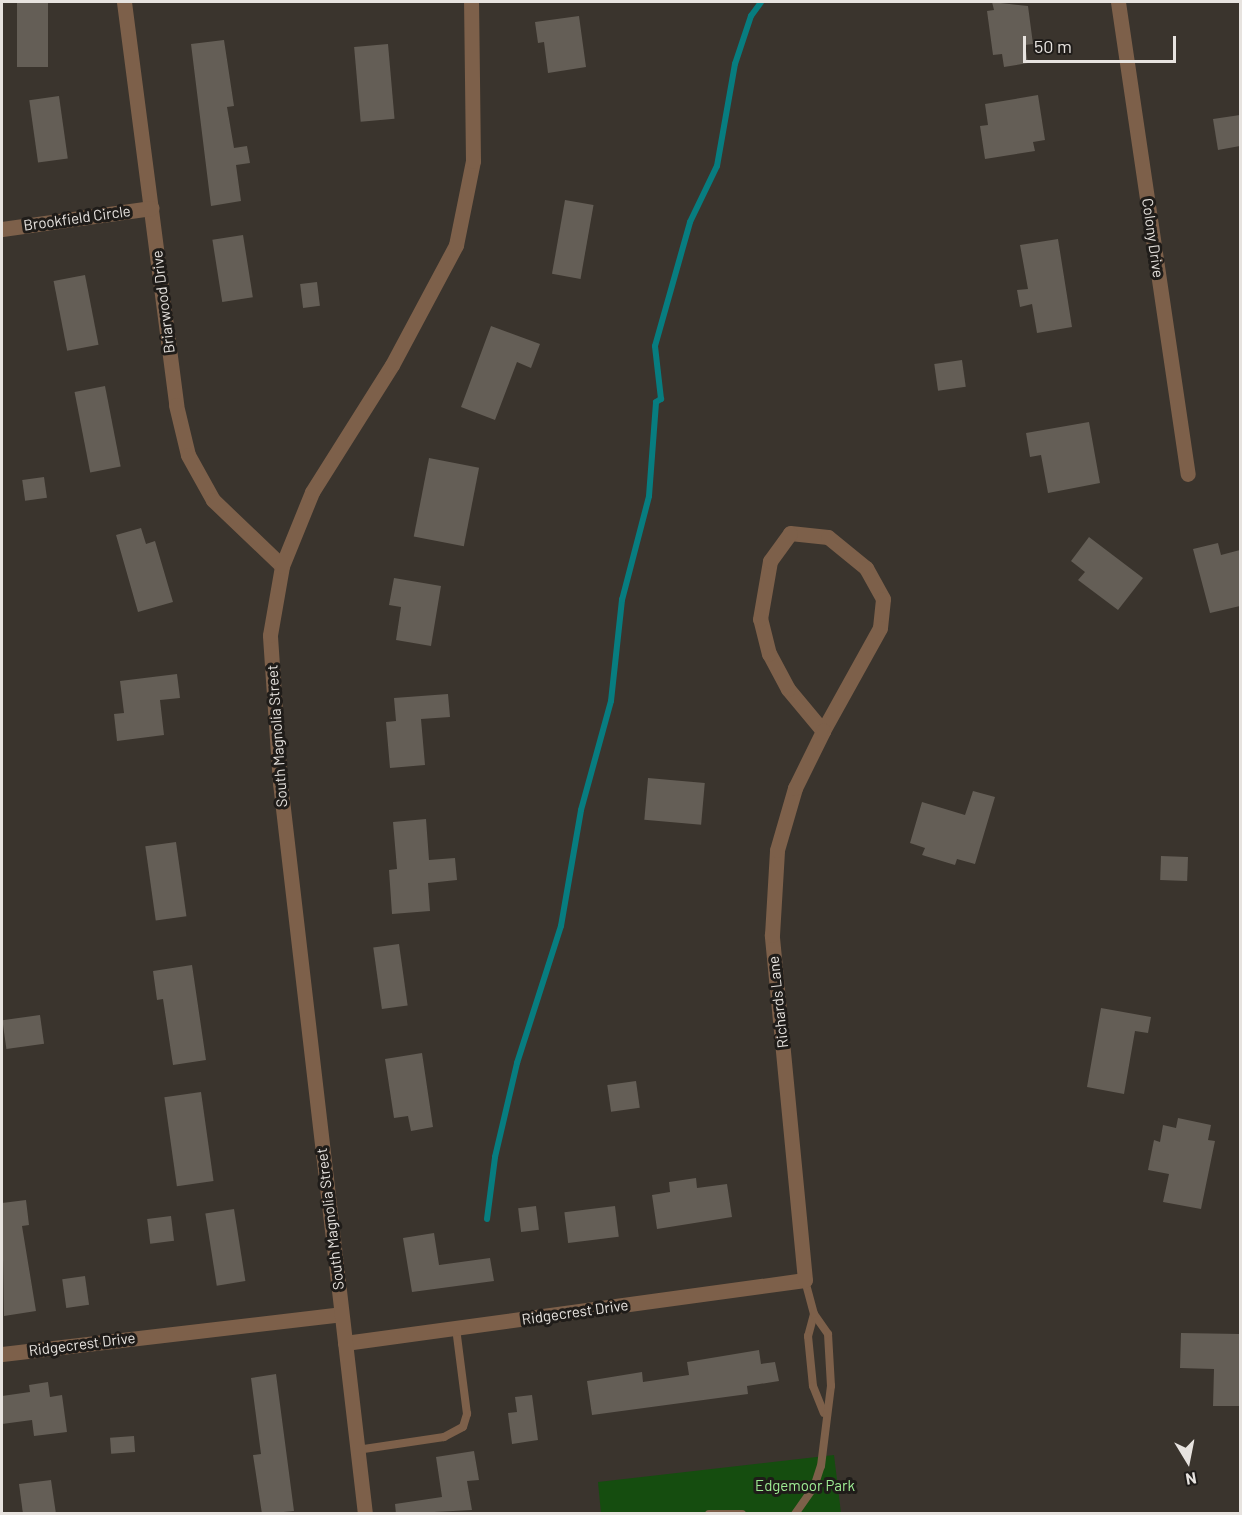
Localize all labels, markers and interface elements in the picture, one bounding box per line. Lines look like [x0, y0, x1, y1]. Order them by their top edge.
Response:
scale bar [1026, 24, 1179, 62]
text: 50 m [1034, 35, 1072, 57]
street label: Colony Drive [1139, 197, 1167, 279]
street label: Brookfield Circle [22, 202, 132, 234]
street label: Briarwood Drive [148, 249, 178, 355]
street label: South Magnolia Street [263, 664, 291, 808]
street label: Richards Lane [764, 955, 792, 1049]
street label: South Magnolia Street [312, 1147, 348, 1291]
street label: Ridgecrest Drive [521, 1296, 629, 1328]
street label: Ridgecrest Drive [28, 1329, 136, 1359]
north arrow [1158, 1431, 1218, 1491]
text: N [1184, 1469, 1198, 1489]
park label: Edgemoor Park [755, 1477, 855, 1495]

